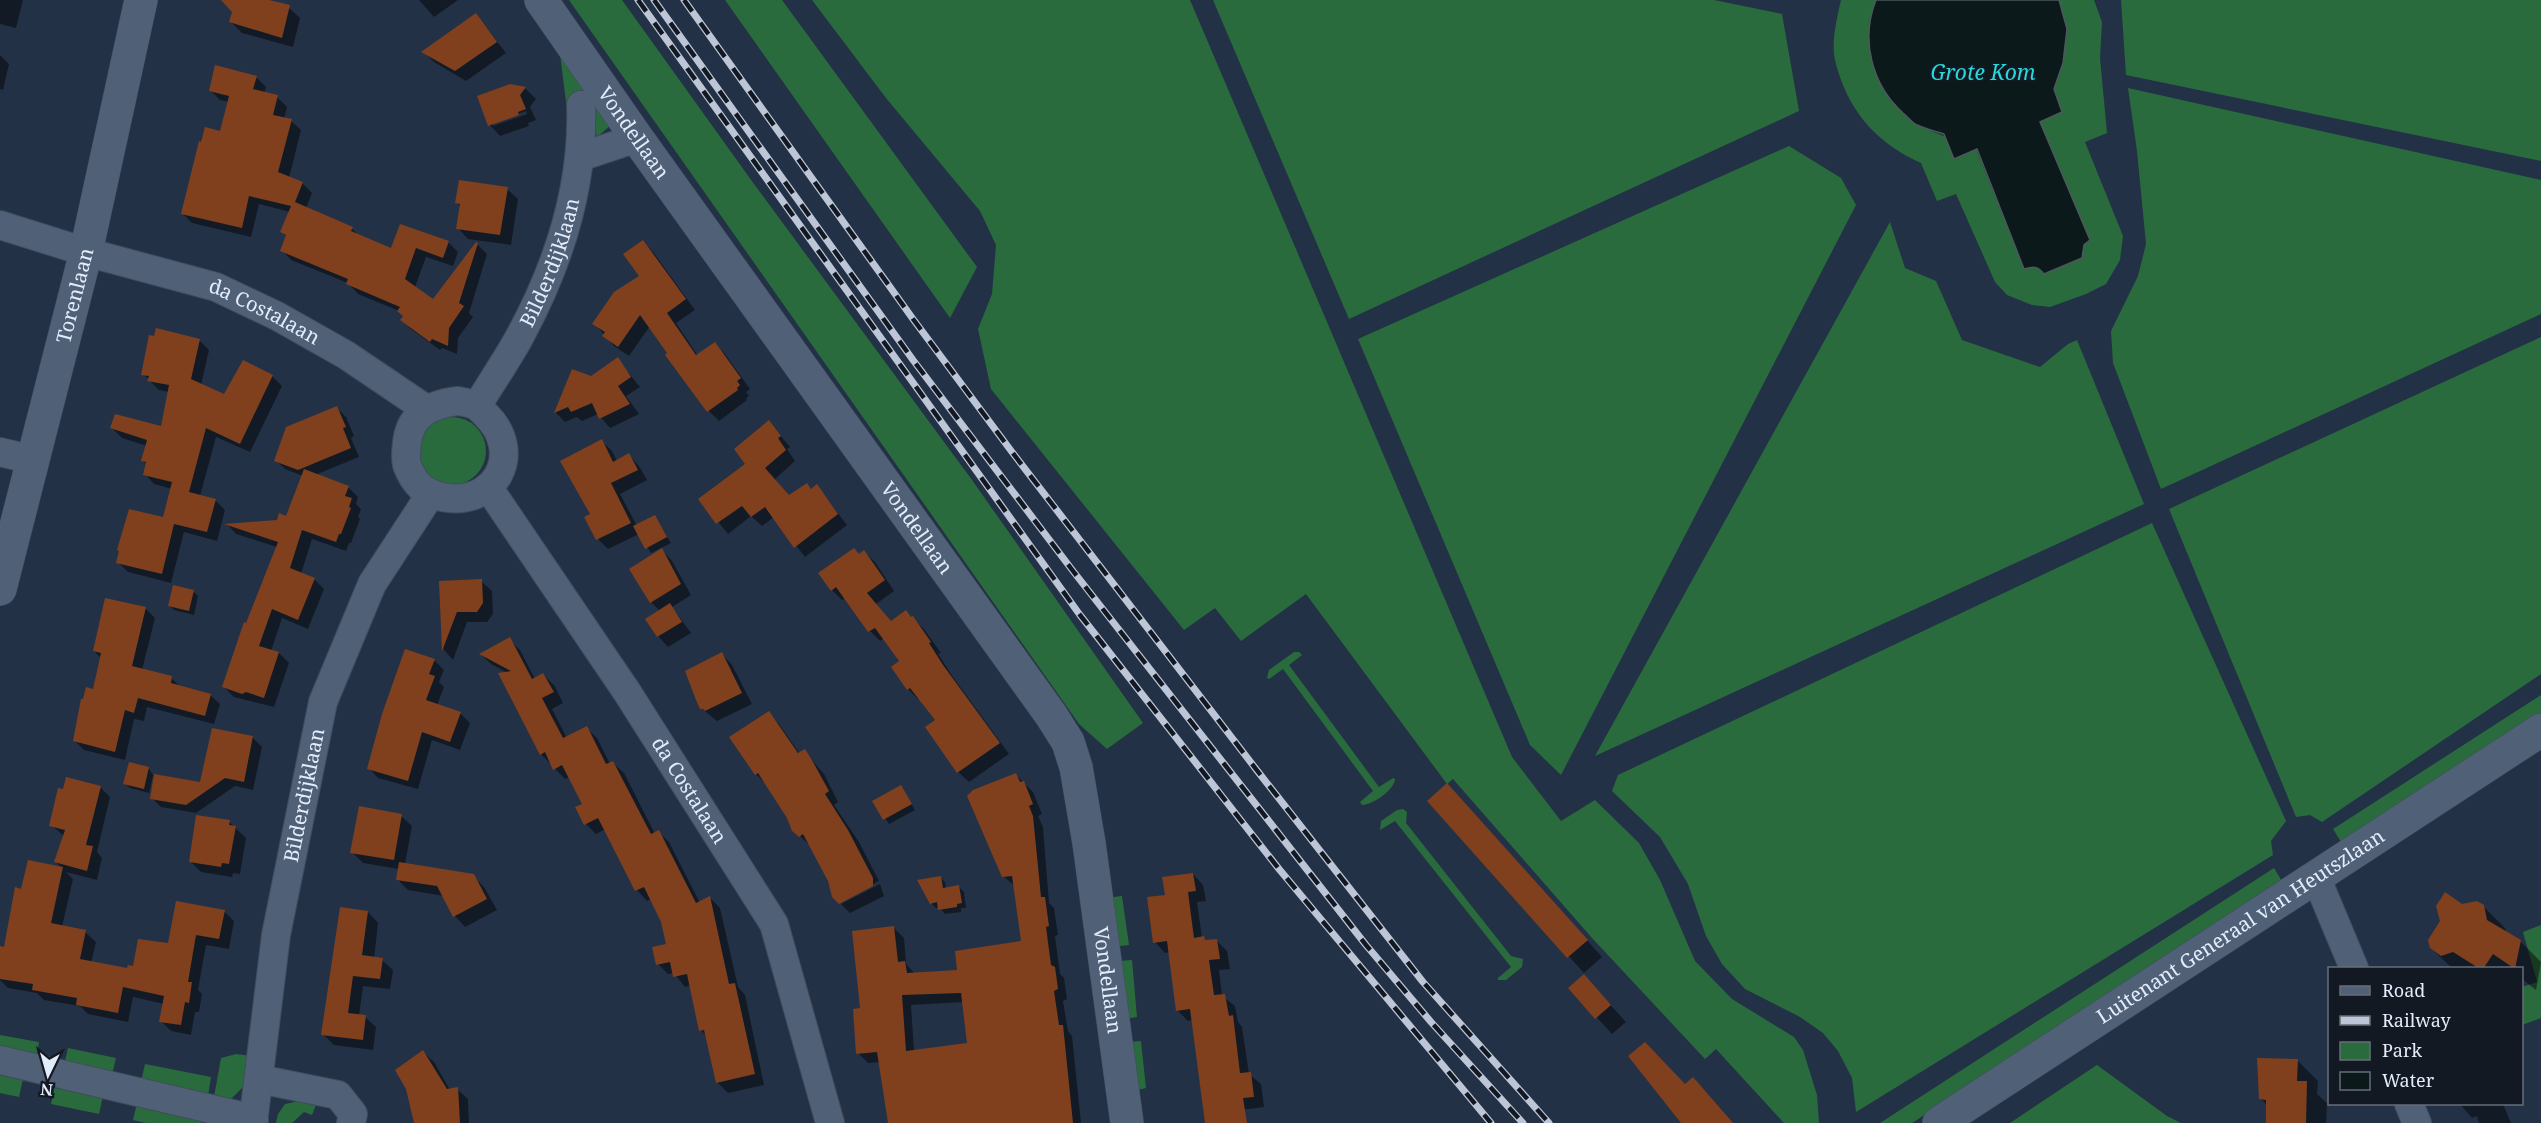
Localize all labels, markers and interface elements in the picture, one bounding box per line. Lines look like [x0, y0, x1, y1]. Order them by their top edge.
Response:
water label: Grote Kom [1930, 58, 2036, 86]
street label: Vondellaan [592, 81, 676, 184]
street label: Bilderdijklaan [513, 195, 585, 331]
street label: Torenlaan [49, 245, 100, 346]
street label: da Costalaan [206, 272, 325, 351]
street label: Vondellaan [875, 476, 960, 579]
street label: Bilderdijklaan [277, 726, 330, 865]
street label: da Costalaan [646, 731, 734, 849]
street label: Luitenant Generaal van Heutszlaan [2091, 822, 2389, 1030]
street label: Vondellaan [1088, 925, 1129, 1035]
legend [2328, 967, 2523, 1105]
text: Road [2382, 978, 2425, 1002]
text: Railway [2382, 1008, 2452, 1032]
text: Park [2382, 1038, 2422, 1062]
north arrow [18, 1045, 78, 1105]
text: Water [2382, 1068, 2435, 1092]
text: N [39, 1078, 54, 1101]

